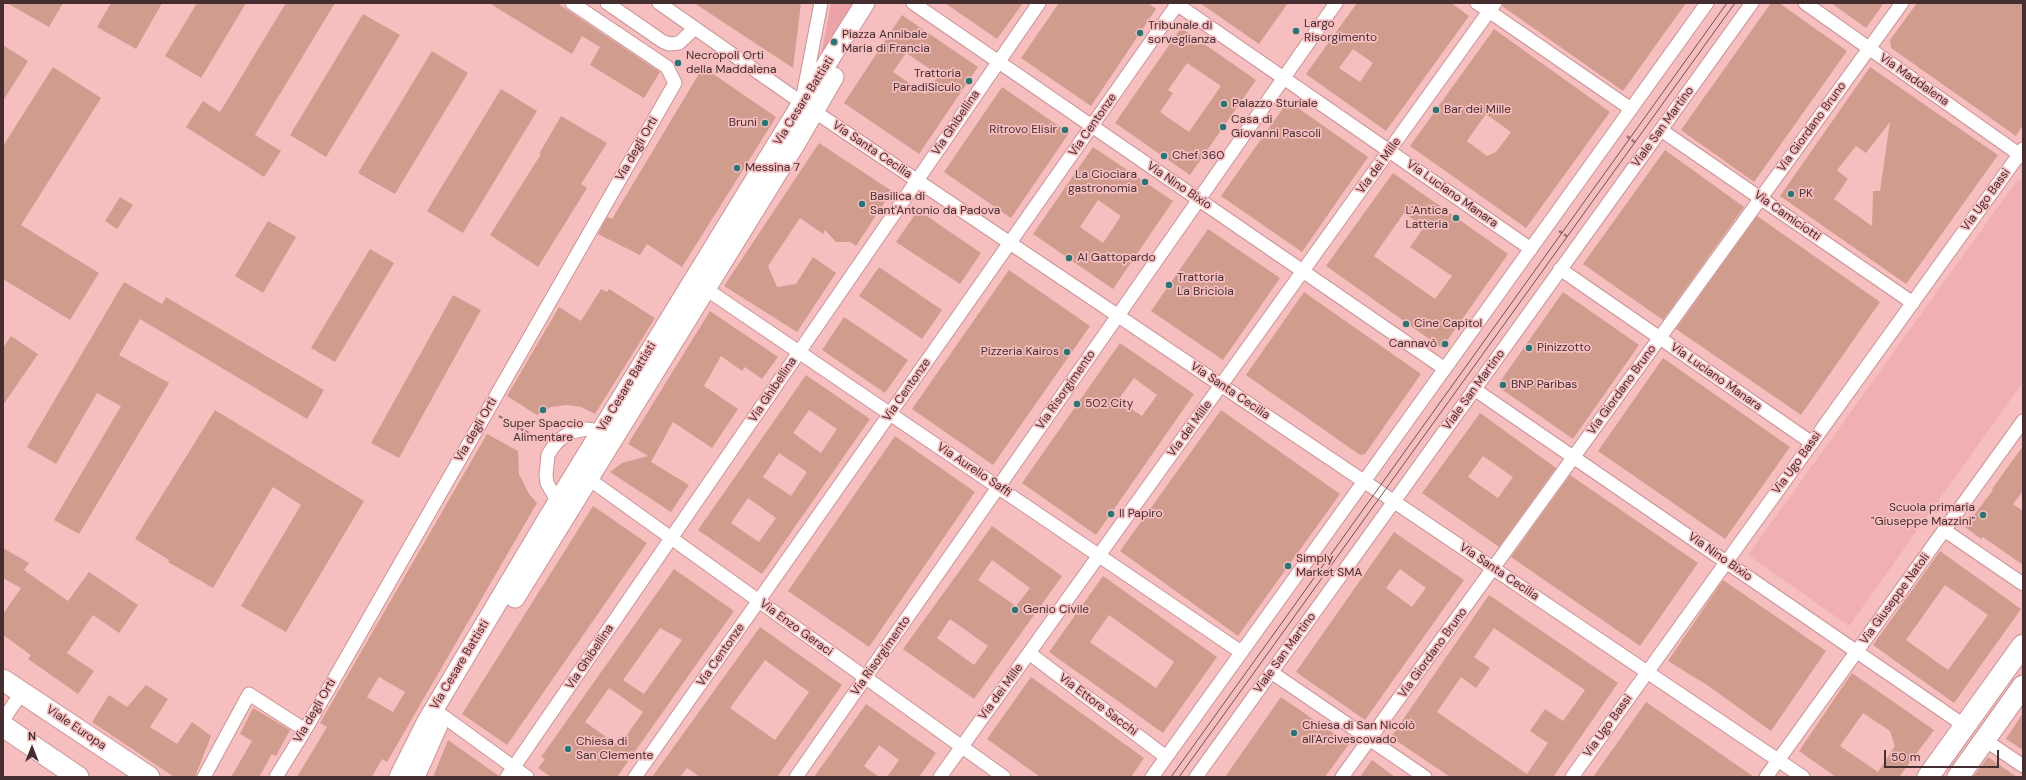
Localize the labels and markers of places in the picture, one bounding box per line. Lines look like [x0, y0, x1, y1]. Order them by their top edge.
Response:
place label: Largo Risorgimento [1304, 17, 1377, 45]
place label: Tribunale di sorveglianza [1148, 19, 1216, 47]
marker: Largo Risorgimento [1291, 26, 1301, 36]
place label: Piazza Annibale Maria di Francia [842, 28, 930, 56]
marker: Tribunale di sorveglianza [1135, 28, 1145, 38]
marker: Piazza Annibale Maria di Francia [829, 37, 839, 47]
place label: Necropoli Orti della Maddalena [686, 49, 777, 77]
marker: Necropoli Orti della Maddalena [673, 58, 683, 68]
place label: Trattoria ParadiSiculo [893, 67, 961, 95]
marker: Trattoria ParadiSiculo [964, 76, 974, 86]
place label: Palazzo Sturiale [1232, 97, 1318, 111]
marker: Palazzo Sturiale [1219, 99, 1229, 109]
place label: Bar dei Mille [1444, 103, 1511, 117]
marker: Bar dei Mille [1431, 105, 1441, 115]
place label: Casa di Giovanni Pascoli [1231, 113, 1321, 141]
place label: Bruni [729, 116, 757, 130]
marker: Bruni [760, 118, 770, 128]
marker: Casa di Giovanni Pascoli [1218, 122, 1228, 132]
place label: Ritrovo Elisir [989, 123, 1057, 137]
marker: Ritrovo Elisir [1060, 125, 1070, 135]
place label: Chef 360 [1172, 149, 1224, 163]
marker: Chef 360 [1159, 151, 1169, 161]
place label: Messina 7 [745, 161, 800, 175]
marker: Messina 7 [732, 163, 742, 173]
place label: La Ciociara gastronomia [1068, 168, 1137, 196]
marker: La Ciociara gastronomia [1140, 177, 1150, 187]
place label: PK [1799, 187, 1813, 201]
marker: PK [1786, 189, 1796, 199]
place label: Basilica di Sant'Antonio da Padova [870, 190, 1000, 218]
marker: Basilica di Sant'Antonio da Padova [857, 199, 867, 209]
place label: L'Antica Latteria [1405, 204, 1448, 232]
marker: L'Antica Latteria [1451, 213, 1461, 223]
place label: Al Gattopardo [1077, 251, 1156, 265]
marker: Al Gattopardo [1064, 253, 1074, 263]
place label: Trattoria La Briciola [1177, 271, 1234, 299]
marker: Trattoria La Briciola [1164, 280, 1174, 290]
place label: Cine Capitol [1414, 317, 1482, 331]
marker: Cine Capitol [1401, 319, 1411, 329]
place label: Cannavò [1389, 337, 1437, 351]
marker: Cannavò [1440, 339, 1450, 349]
place label: Pinizzotto [1537, 341, 1591, 355]
marker: Pinizzotto [1524, 343, 1534, 353]
place label: Pizzeria Kairos [981, 345, 1059, 359]
marker: Pizzeria Kairos [1062, 347, 1072, 357]
place label: BNP Paribas [1511, 378, 1577, 392]
marker: BNP Paribas [1498, 380, 1508, 390]
place label: 502 City [1085, 397, 1133, 411]
marker: 502 City [1072, 399, 1082, 409]
marker: Super Spaccio Alimentare [538, 405, 548, 415]
place label: Super Spaccio Alimentare [503, 417, 583, 445]
place label: Scuola primaria "Giuseppe Mazzini" [1871, 501, 1975, 529]
place label: Il Papiro [1119, 507, 1163, 521]
marker: Il Papiro [1106, 509, 1116, 519]
marker: Scuola primaria "Giuseppe Mazzini" [1978, 510, 1988, 520]
place label: Simply Market SMA [1296, 552, 1362, 580]
marker: Simply Market SMA [1283, 561, 1293, 571]
place label: Genio Civile [1023, 603, 1089, 617]
marker: Genio Civile [1010, 605, 1020, 615]
place label: Chiesa di San Nicolò all'Arcivescovado [1302, 719, 1415, 747]
marker: Chiesa di San Nicolò all'Arcivescovado [1289, 728, 1299, 738]
place label: Chiesa di San Clemente [576, 735, 653, 763]
marker: Chiesa di San Clemente [563, 744, 573, 754]

